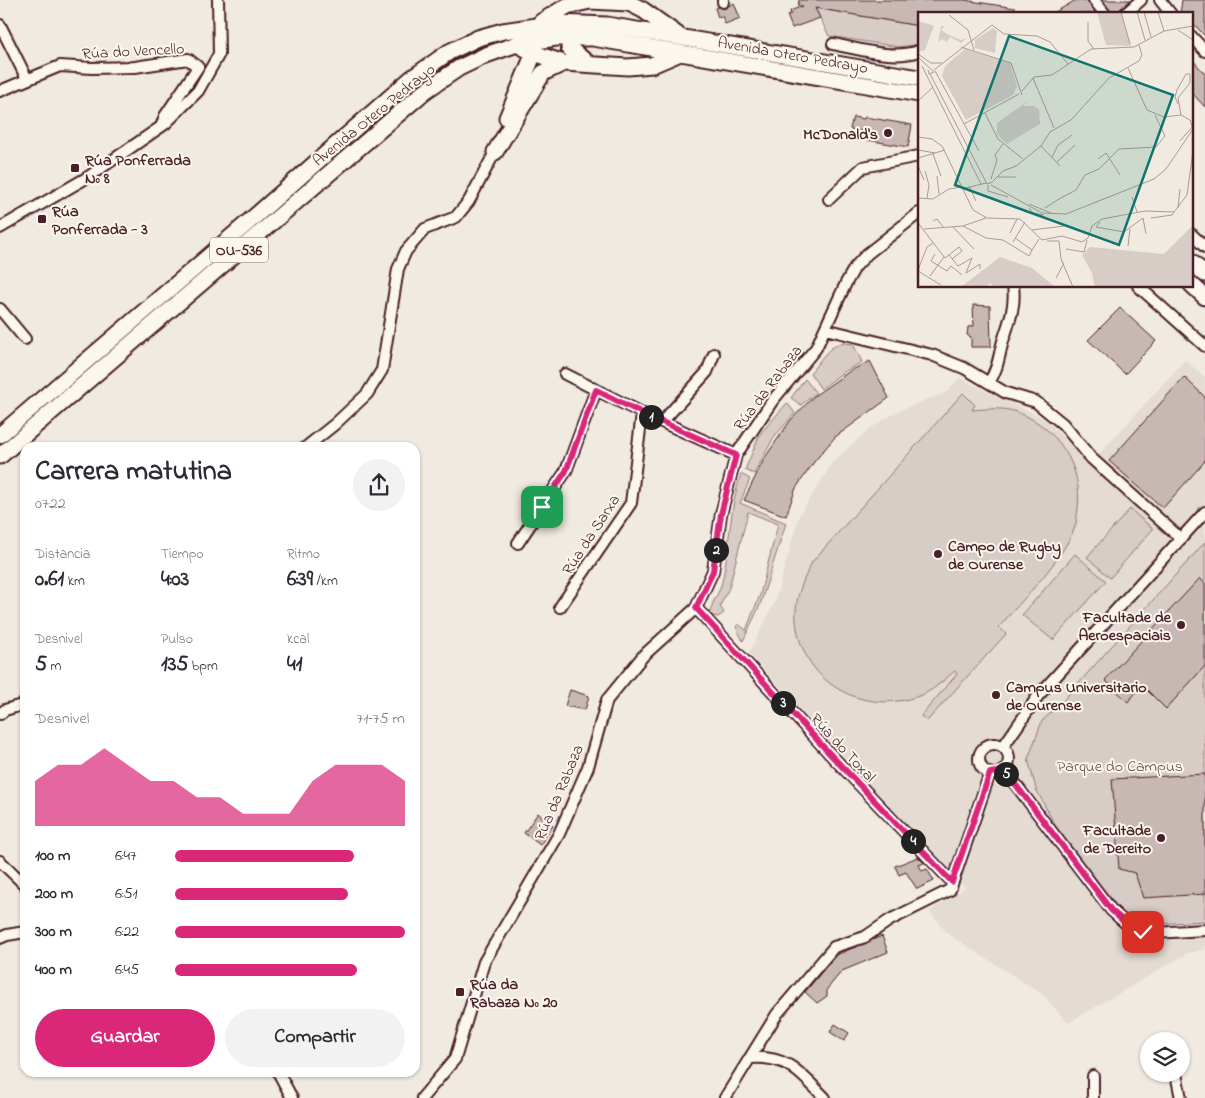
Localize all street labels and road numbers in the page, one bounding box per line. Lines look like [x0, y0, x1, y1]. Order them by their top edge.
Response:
street label: Avenida Otero Pedrayo [716, 31, 870, 81]
street label: Rúa do Vencello [81, 37, 185, 67]
street label: Avenida Otero Pedrayo [308, 58, 441, 173]
road number: OU-536 [210, 238, 268, 262]
street label: Rúa da Rabaza [728, 340, 809, 436]
street label: Rúa da Sarxa [557, 490, 627, 580]
street label: Rúa do Toxal [804, 708, 881, 789]
street label: Rúa da Rabaza [529, 741, 591, 844]

